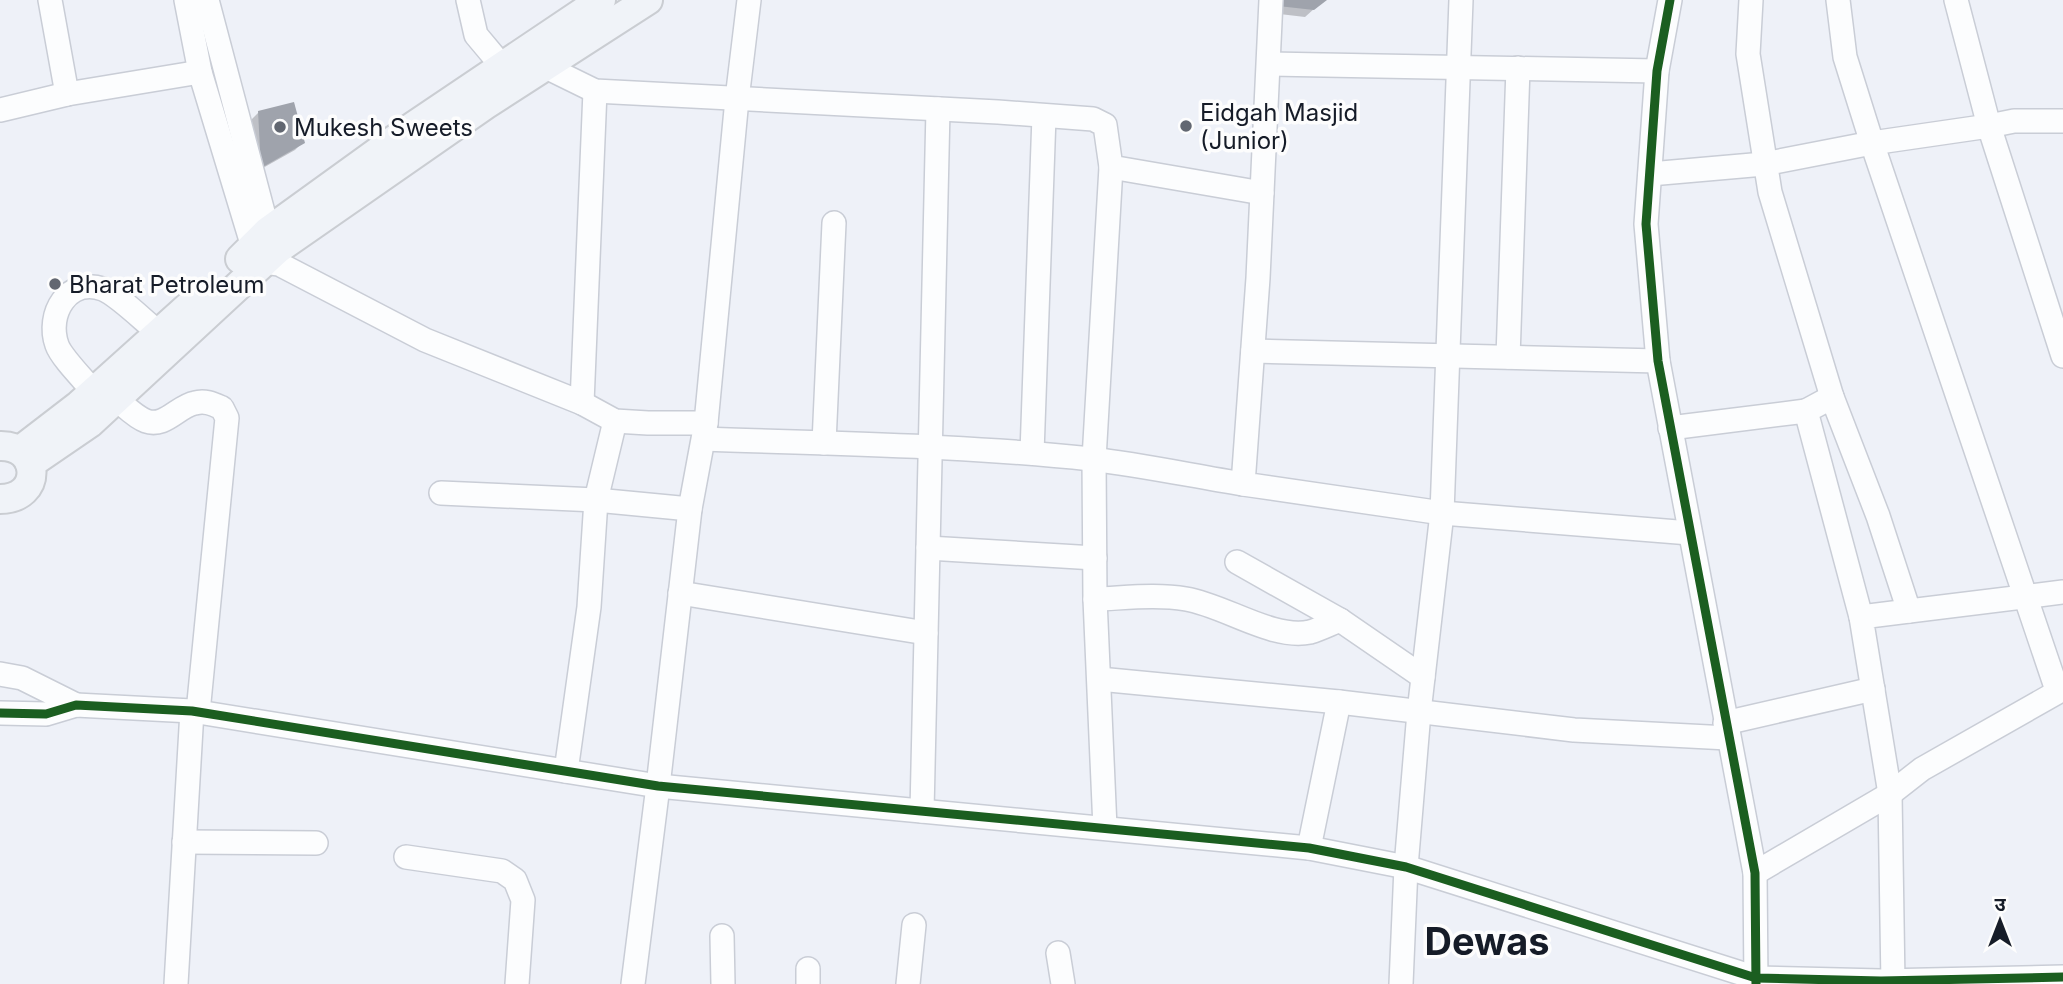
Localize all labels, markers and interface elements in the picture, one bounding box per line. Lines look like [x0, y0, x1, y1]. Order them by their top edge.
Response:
place label: Eidgah Masjid (Junior) [1200, 98, 1358, 155]
place label: Mukesh Sweets [294, 113, 473, 142]
marker: Eidgah Masjid (Junior) [1178, 118, 1194, 134]
marker: Mukesh Sweets [272, 119, 288, 135]
place label: Bharat Petroleum [69, 270, 265, 299]
marker: Bharat Petroleum [47, 276, 63, 292]
north arrow [1965, 886, 2035, 956]
text: उ [1994, 893, 2006, 916]
district label: Dewas [1424, 918, 1550, 964]

